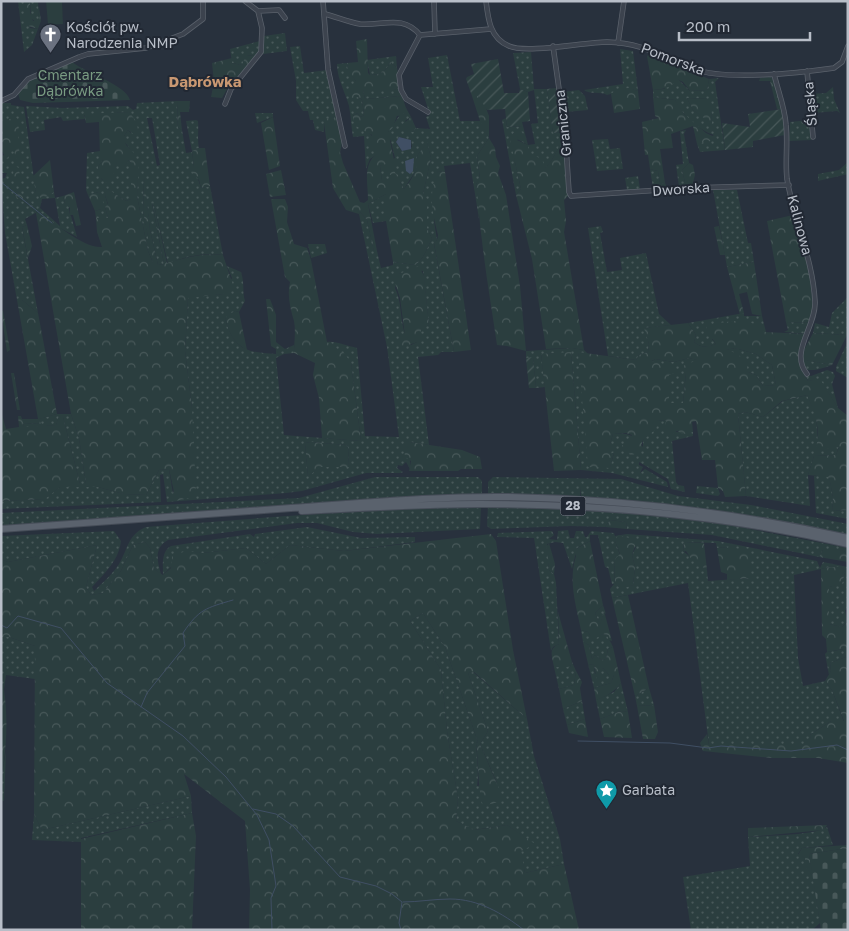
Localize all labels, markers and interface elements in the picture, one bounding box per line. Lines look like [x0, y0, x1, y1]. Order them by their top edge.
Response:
scale bar [679, 10, 810, 42]
text: 200 m [686, 17, 730, 35]
place label: Kościół pw. Narodzenia NMP [66, 18, 178, 51]
church icon: Kościół pw. Narodzenia NMP [38, 23, 62, 54]
street label: Pomorska [639, 39, 707, 78]
park label: Cmentarz Dąbrówka [37, 66, 103, 99]
district label: Dąbrówka [169, 72, 242, 90]
street label: Śląska [799, 81, 820, 127]
street label: Graniczna [551, 89, 574, 157]
street label: Dworska [651, 178, 710, 199]
street label: Kalinowa [784, 193, 817, 257]
road number: 28 [560, 496, 586, 516]
place icon: Garbata [594, 778, 618, 809]
place label: Garbata [622, 781, 675, 798]

